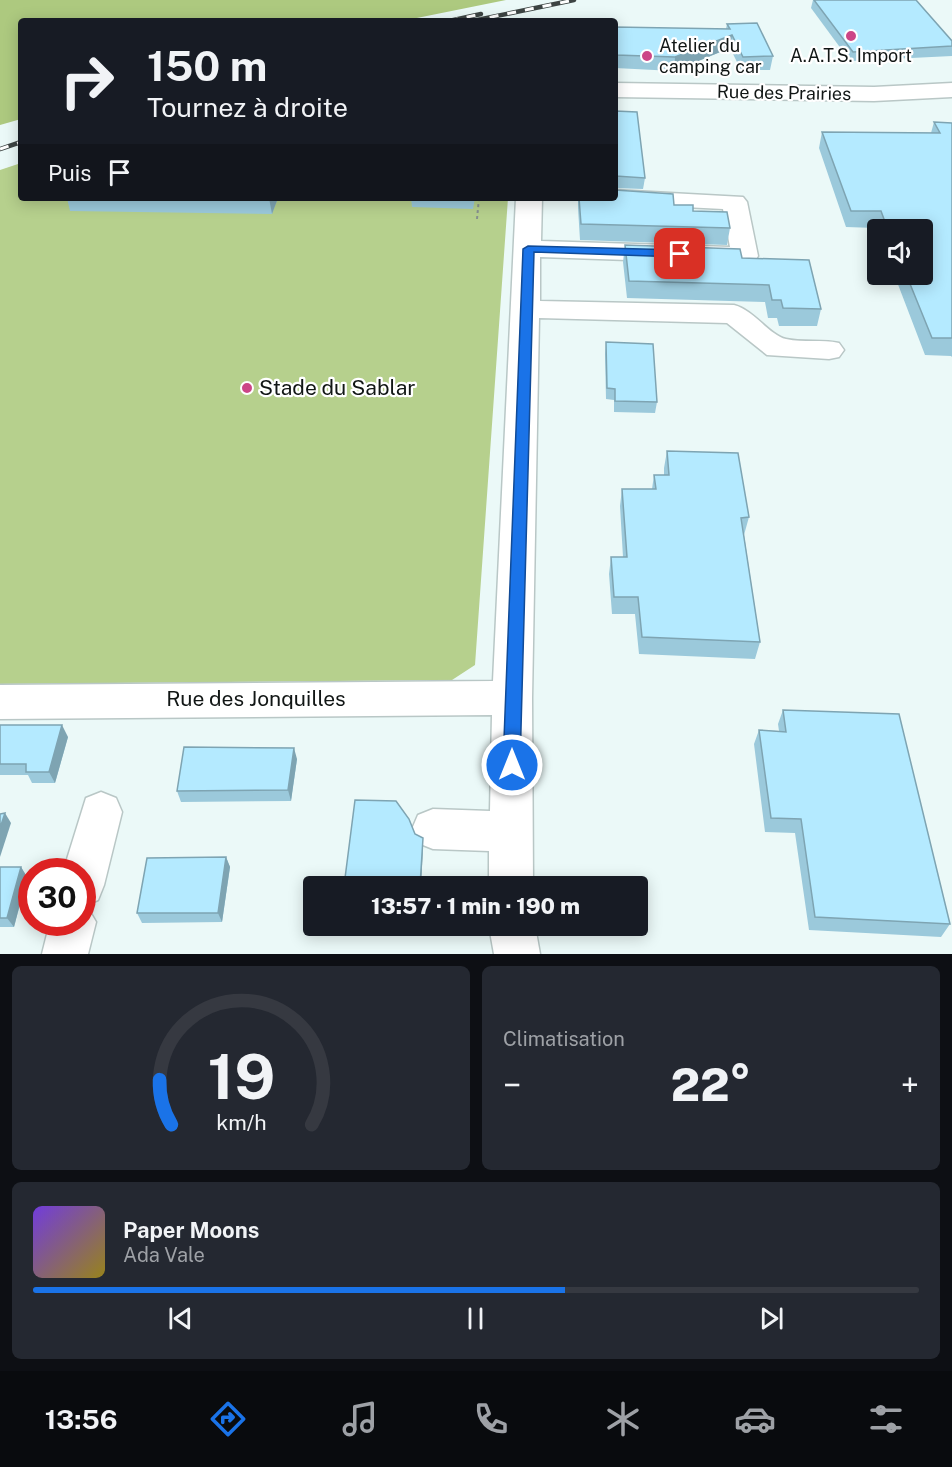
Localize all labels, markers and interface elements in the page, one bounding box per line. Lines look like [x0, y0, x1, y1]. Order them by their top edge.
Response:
marker: A.A.T.S. Import [844, 29, 858, 43]
place label: Atelier du camping car [659, 35, 762, 77]
text: 150 m [147, 41, 267, 90]
icon: right [48, 42, 126, 120]
place label: A.A.T.S. Import [790, 45, 912, 66]
marker: Atelier du camping car [640, 49, 654, 63]
street label: Rue des Prairies [717, 81, 851, 104]
text: Tournez à droite [147, 91, 348, 123]
icon: arrive [103, 156, 136, 189]
text: Puis [48, 160, 91, 186]
map controls [867, 219, 933, 285]
button: sound [867, 219, 933, 285]
pin [654, 228, 705, 279]
icon: arrive [663, 237, 696, 270]
place label: Stade du Sablar [259, 375, 416, 400]
marker: Stade du Sablar [240, 381, 254, 395]
street label: Rue des Jonquilles [166, 686, 346, 711]
position arrow [480, 733, 544, 797]
speed limit sign: 30 [18, 858, 96, 936]
text: 13:57 · 1 min · 190 m [371, 893, 580, 919]
text: Climatisation [503, 1027, 625, 1051]
text: 19 [207, 1040, 275, 1113]
text: 22° [671, 1058, 751, 1111]
text: − [503, 1066, 521, 1104]
text: + [901, 1066, 919, 1104]
text: km/h [216, 1110, 266, 1135]
text: Paper Moons [123, 1217, 259, 1243]
text: Ada Vale [123, 1243, 205, 1267]
icon: previous [164, 1302, 197, 1335]
icon: pause [459, 1302, 492, 1335]
icon: next [755, 1302, 788, 1335]
icon: directions [207, 1398, 249, 1440]
icon: music [339, 1398, 381, 1440]
icon: phone [470, 1398, 512, 1440]
icon: climate [602, 1398, 644, 1440]
icon: car [734, 1398, 776, 1440]
icon: filters [865, 1398, 907, 1440]
text: 13:56 [45, 1403, 118, 1435]

